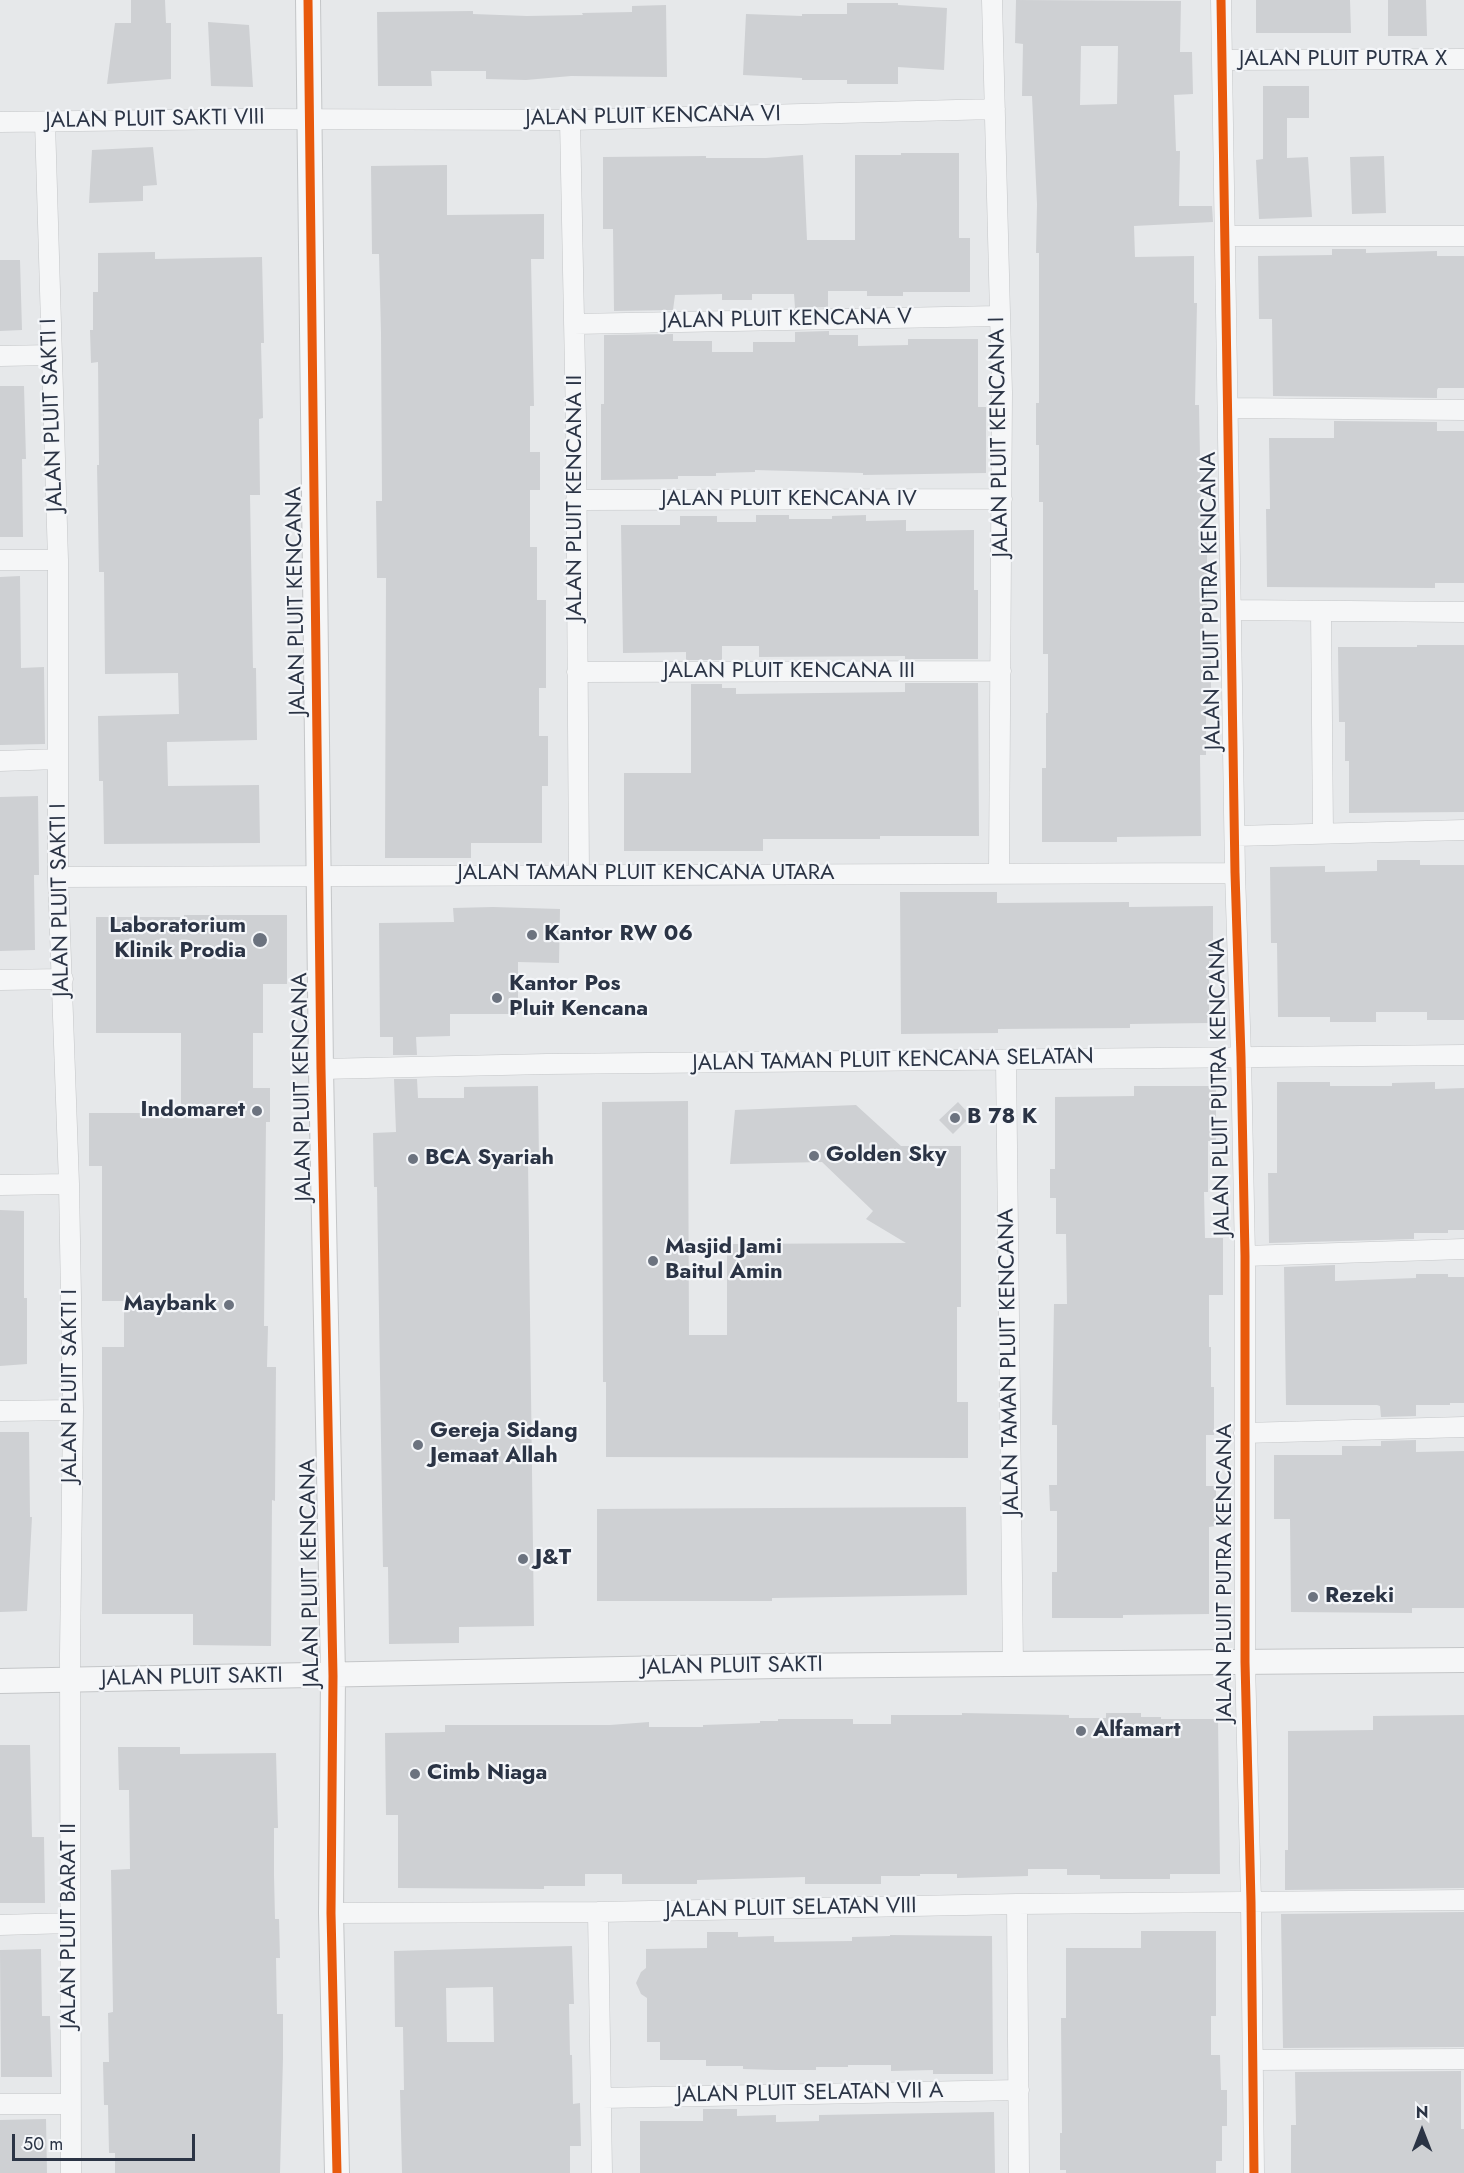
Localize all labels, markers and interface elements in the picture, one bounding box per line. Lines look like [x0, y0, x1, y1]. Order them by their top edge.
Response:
street label: JALAN PLUIT PUTRA X [1239, 47, 1447, 73]
street label: JALAN PLUIT KENCANA VI [525, 102, 781, 132]
street label: JALAN PLUIT SAKTI VIII [45, 105, 265, 135]
street label: JALAN PLUIT KENCANA V [662, 305, 912, 335]
street label: JALAN PLUIT KENCANA I [985, 316, 1015, 558]
street label: JALAN PLUIT SAKTI I [36, 318, 70, 512]
street label: JALAN PLUIT KENCANA II [563, 375, 589, 621]
street label: JALAN PLUIT PUTRA KENCANA [1196, 452, 1228, 750]
street label: JALAN PLUIT KENCANA [282, 486, 312, 716]
street label: JALAN PLUIT KENCANA IV [661, 487, 917, 513]
street label: JALAN PLUIT KENCANA III [663, 659, 915, 685]
street label: JALAN PLUIT SAKTI I [46, 803, 76, 997]
street label: JALAN TAMAN PLUIT KENCANA UTARA [457, 861, 835, 887]
place label: Laboratorium Klinik Prodia [109, 914, 246, 966]
place label: Kantor RW 06 [544, 922, 693, 948]
marker: Kantor RW 06 [525, 928, 539, 942]
marker: Laboratorium Klinik Prodia [251, 931, 269, 949]
street label: JALAN PLUIT PUTRA KENCANA [1205, 938, 1237, 1236]
street label: JALAN PLUIT KENCANA [288, 972, 318, 1202]
place label: Kantor Pos Pluit Kencana [509, 972, 648, 1023]
marker: Kantor Pos Pluit Kencana [490, 991, 504, 1005]
street label: JALAN TAMAN PLUIT KENCANA SELATAN [692, 1044, 1094, 1078]
place label: Indomaret [141, 1098, 245, 1124]
marker: Indomaret [250, 1104, 264, 1118]
place label: B 78 K [967, 1105, 1037, 1131]
marker: B 78 K [948, 1111, 962, 1125]
place label: Golden Sky [826, 1143, 946, 1169]
place label: BCA Syariah [425, 1146, 554, 1172]
marker: Golden Sky [807, 1149, 821, 1163]
marker: BCA Syariah [406, 1152, 420, 1166]
street label: JALAN TAMAN PLUIT KENCANA [994, 1208, 1026, 1516]
place label: Masjid Jami Baitul Amin [665, 1235, 783, 1286]
marker: Masjid Jami Baitul Amin [646, 1254, 660, 1268]
street label: JALAN PLUIT SAKTI I [58, 1289, 84, 1483]
place label: Maybank [123, 1292, 217, 1318]
marker: Maybank [222, 1298, 236, 1312]
place label: Gereja Sidang Jemaat Allah [430, 1419, 578, 1470]
street label: JALAN PLUIT PUTRA KENCANA [1213, 1424, 1239, 1722]
marker: Gereja Sidang Jemaat Allah [411, 1438, 425, 1452]
street label: JALAN PLUIT KENCANA [296, 1458, 326, 1688]
place label: J&T [535, 1546, 571, 1572]
marker: J&T [516, 1552, 530, 1566]
place label: Rezeki [1325, 1584, 1394, 1610]
marker: Rezeki [1306, 1590, 1320, 1604]
street label: JALAN PLUIT SAKTI [641, 1652, 823, 1682]
street label: JALAN PLUIT SAKTI [101, 1663, 283, 1693]
place label: Alfamart [1093, 1718, 1180, 1744]
marker: Alfamart [1074, 1724, 1088, 1738]
place label: Cimb Niaga [427, 1761, 547, 1787]
marker: Cimb Niaga [408, 1767, 422, 1781]
street label: JALAN PLUIT BARAT II [57, 1823, 83, 2029]
street label: JALAN PLUIT SELATAN VIII [665, 1894, 917, 1924]
street label: JALAN PLUIT SELATAN VII A [676, 2078, 944, 2110]
north arrow [1392, 2101, 1452, 2161]
text: N [1416, 2101, 1428, 2124]
scale bar [15, 2122, 198, 2160]
text: 50 m [23, 2131, 63, 2157]

